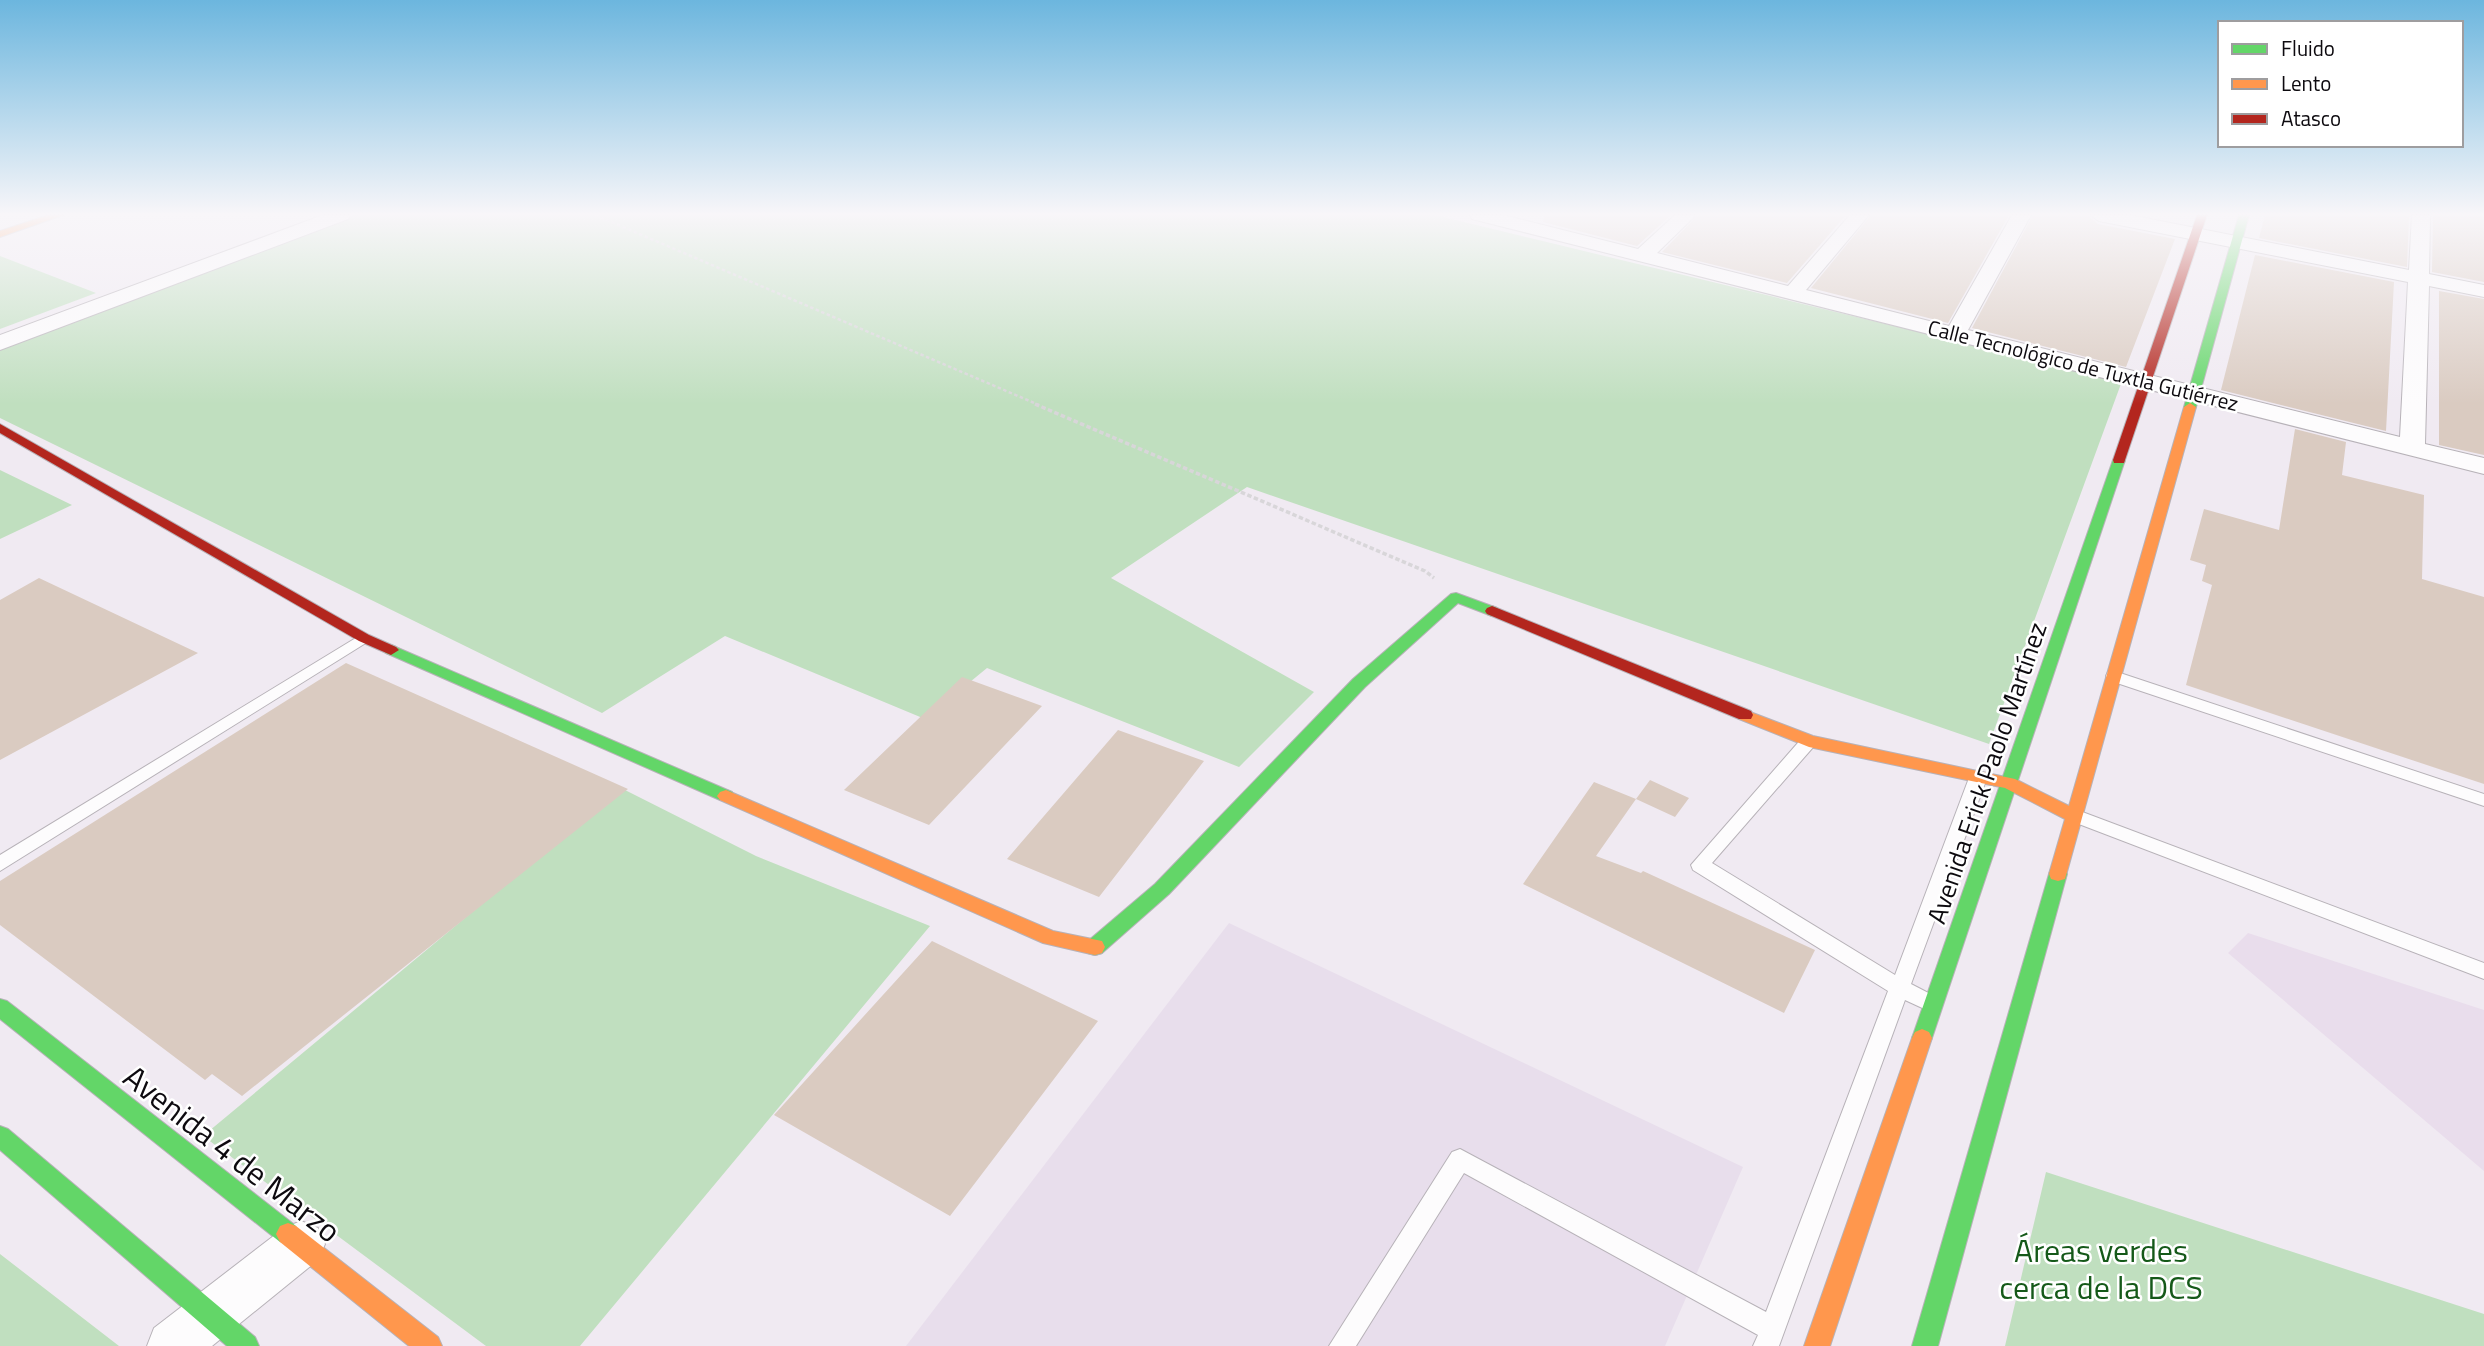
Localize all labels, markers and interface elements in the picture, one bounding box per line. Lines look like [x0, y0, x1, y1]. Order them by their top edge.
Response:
legend [2218, 21, 2463, 147]
text: Fluido [2281, 32, 2335, 64]
text: Lento [2281, 67, 2331, 99]
text: Atasco [2281, 102, 2341, 134]
street label: Calle Tecnológico de Tuxtla Gutiérrez [1925, 311, 2242, 419]
street label: Avenida Erick Paolo Martínez [1917, 617, 2056, 929]
street label: Avenida 4 de Marzo [114, 1053, 352, 1254]
park label: Áreas verdes cerca de la DCS [1999, 1226, 2203, 1311]

